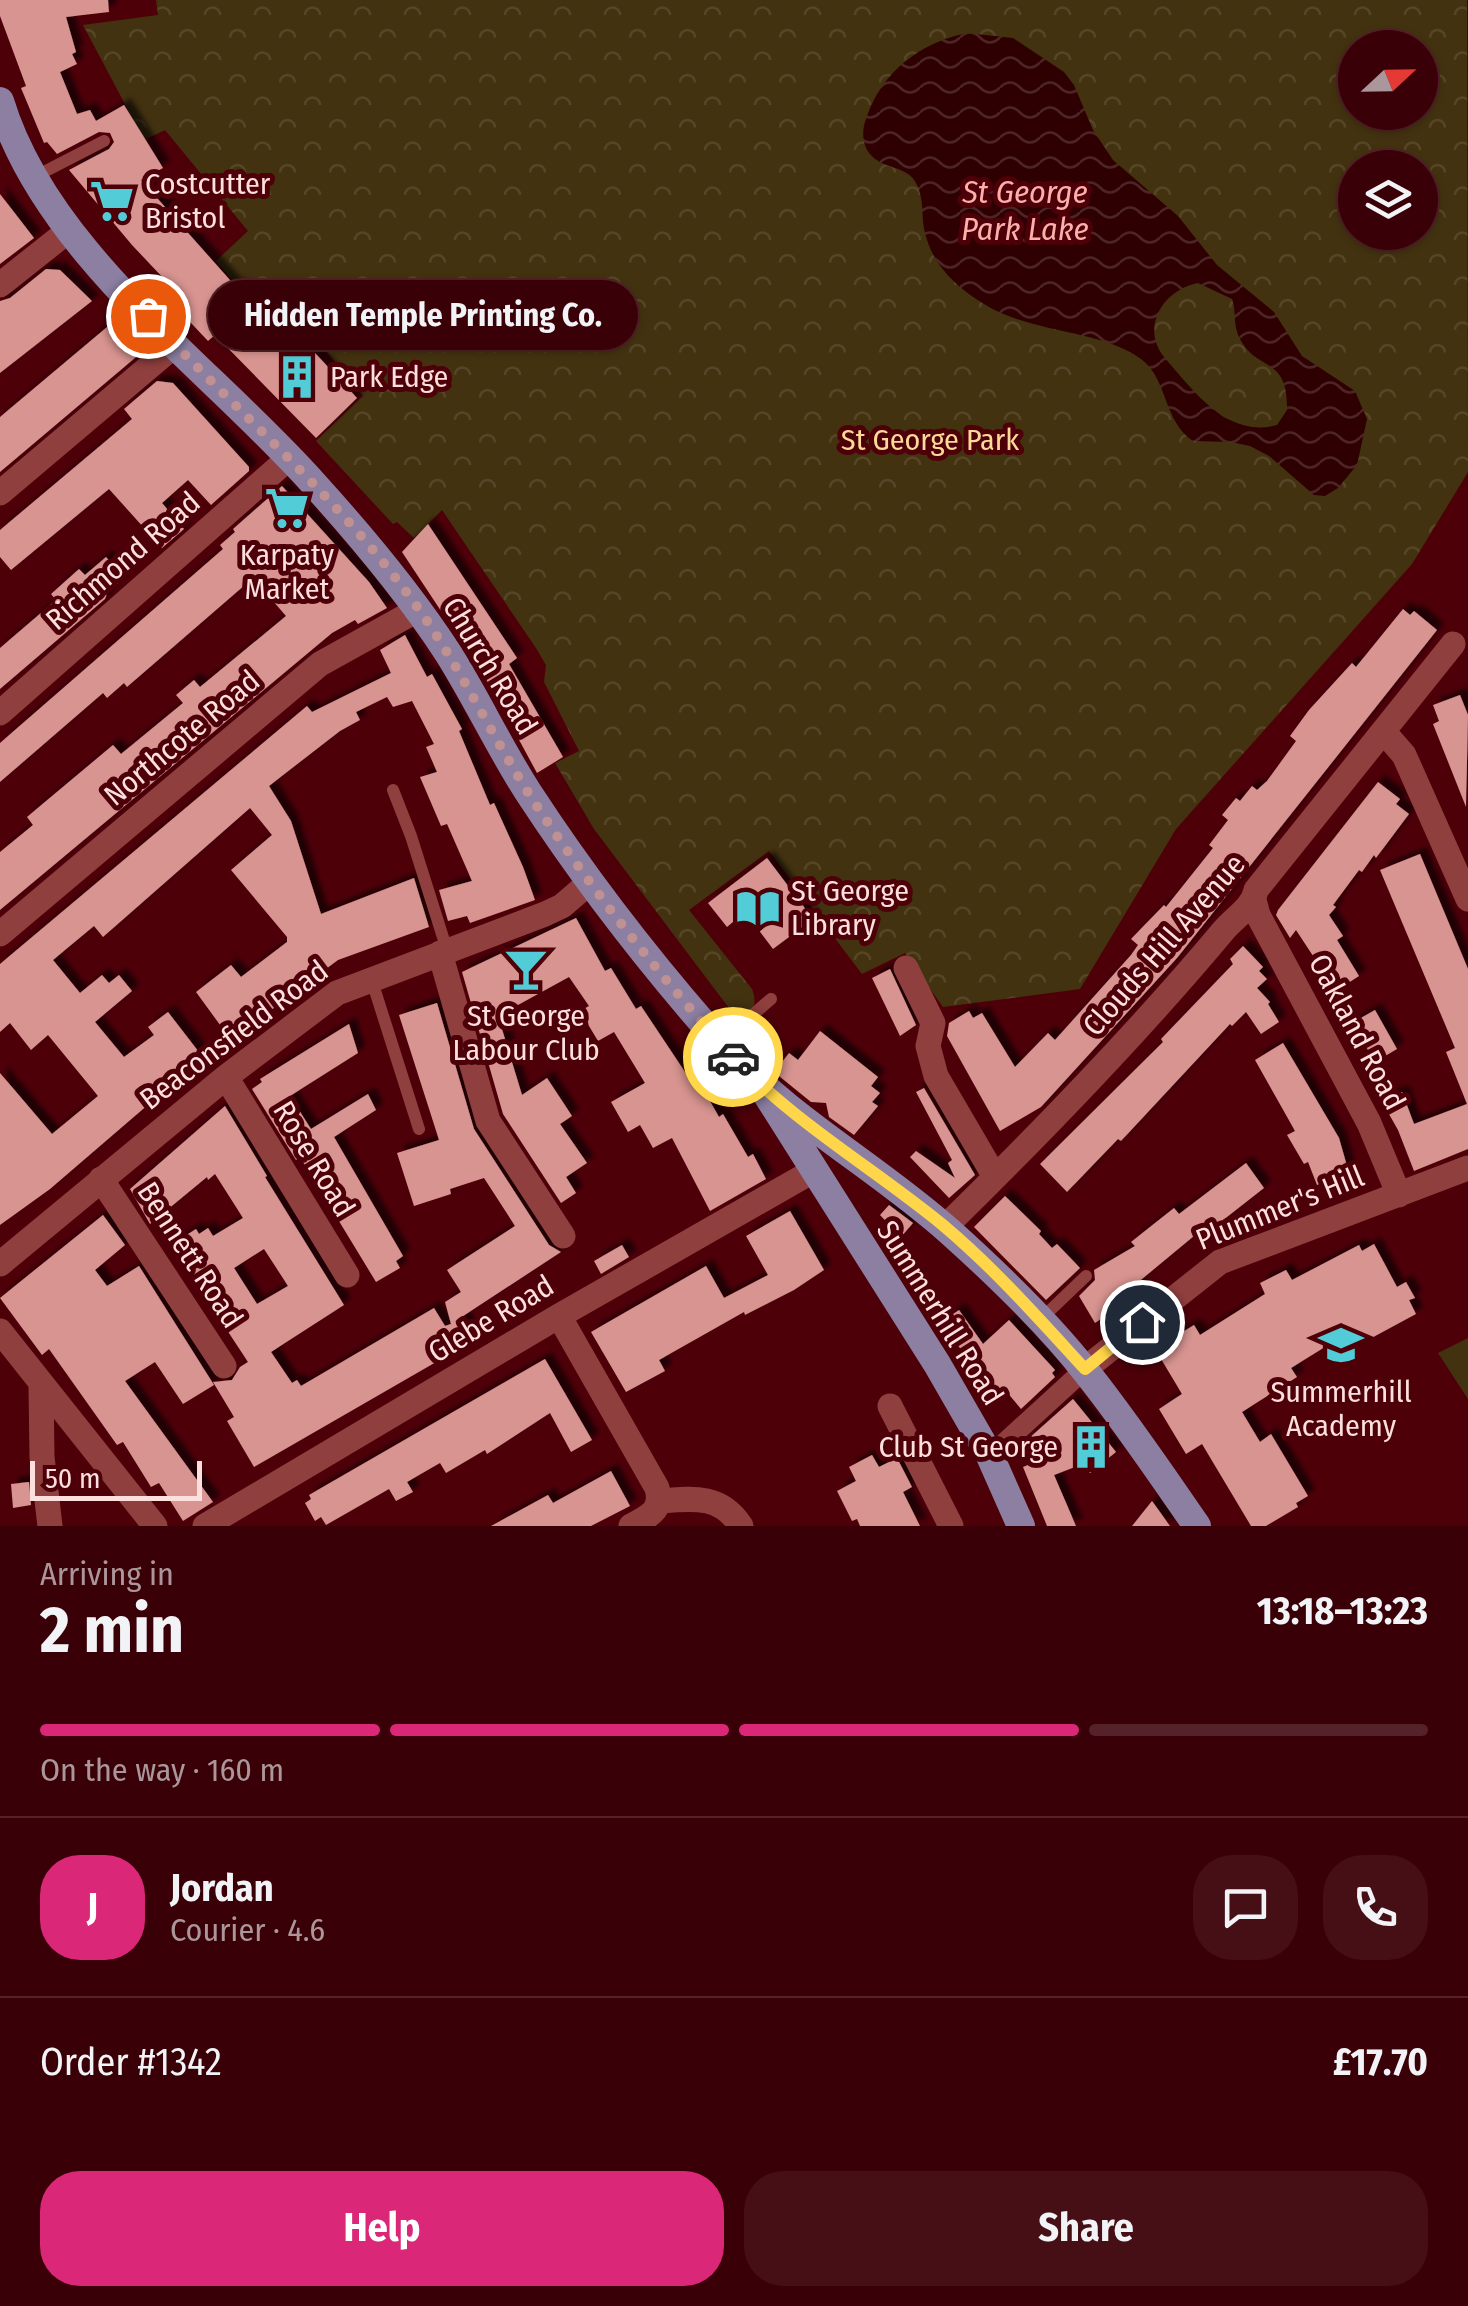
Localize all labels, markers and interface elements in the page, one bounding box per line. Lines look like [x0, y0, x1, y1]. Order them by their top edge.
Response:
north arrow [1338, 30, 1438, 130]
map controls [1338, 30, 1438, 250]
button: layers [1338, 150, 1438, 250]
place label: Costcutter Bristol [145, 166, 271, 236]
water label: St George Park Lake [961, 173, 1089, 248]
supermarket icon: Costcutter Bristol [88, 177, 136, 225]
pin [106, 274, 191, 359]
callout: Hidden Temple Printing Co. [208, 281, 638, 351]
icon: bag [121, 289, 176, 344]
text: Hidden Temple Printing Co. [244, 296, 602, 334]
building icon: Park Edge [273, 353, 321, 401]
place label: Park Edge [330, 359, 448, 395]
park label: St George Park [841, 422, 1019, 458]
street label: Richmond Road [39, 484, 207, 638]
supermarket icon: Karpaty Market [263, 484, 311, 532]
place label: Karpaty Market [240, 537, 335, 607]
street label: Church Road [435, 591, 545, 741]
street label: Northcote Road [97, 663, 267, 813]
street label: Clouds Hill Avenue [1075, 847, 1253, 1043]
place label: St George Library [791, 873, 909, 943]
library icon: St George Library [734, 884, 782, 932]
bar icon: St George Labour Club [502, 945, 550, 993]
street label: Oakland Road [1301, 948, 1413, 1116]
street label: Beaconsfield Road [133, 953, 335, 1117]
place label: St George Labour Club [452, 998, 600, 1068]
courier [683, 1007, 783, 1107]
icon: car [706, 1030, 761, 1085]
street label: Rose Road [265, 1095, 363, 1223]
street label: Plummer's Hill [1191, 1158, 1369, 1258]
street label: Bennett Road [130, 1175, 250, 1335]
street label: Summerhill Road [869, 1214, 1011, 1412]
street label: Glebe Road [422, 1268, 560, 1370]
pin [1100, 1280, 1185, 1365]
icon: home [1115, 1295, 1170, 1350]
school or university icon: Summerhill Academy [1317, 1321, 1365, 1369]
place label: Summerhill Academy [1270, 1374, 1412, 1444]
building icon: Club St George [1067, 1423, 1115, 1471]
place label: Club St George [878, 1429, 1058, 1465]
scale bar [30, 1456, 202, 1500]
text: 50 m [45, 1462, 101, 1495]
text: Arriving in [40, 1555, 174, 1593]
text: 13:18–13:23 [1257, 1588, 1428, 1634]
text: 2 min [40, 1591, 184, 1669]
text: On the way · 160 m [40, 1751, 284, 1789]
button: chat [1193, 1855, 1298, 1960]
button: phone [1323, 1855, 1428, 1960]
text: Jordan [170, 1865, 274, 1911]
text: J [87, 1884, 98, 1930]
text: Courier · 4.6 [170, 1911, 325, 1949]
text: Order #1342 [40, 2039, 222, 2085]
text: £17.70 [1333, 2039, 1428, 2085]
button: Help [40, 2171, 724, 2286]
button: Share [744, 2171, 1428, 2286]

